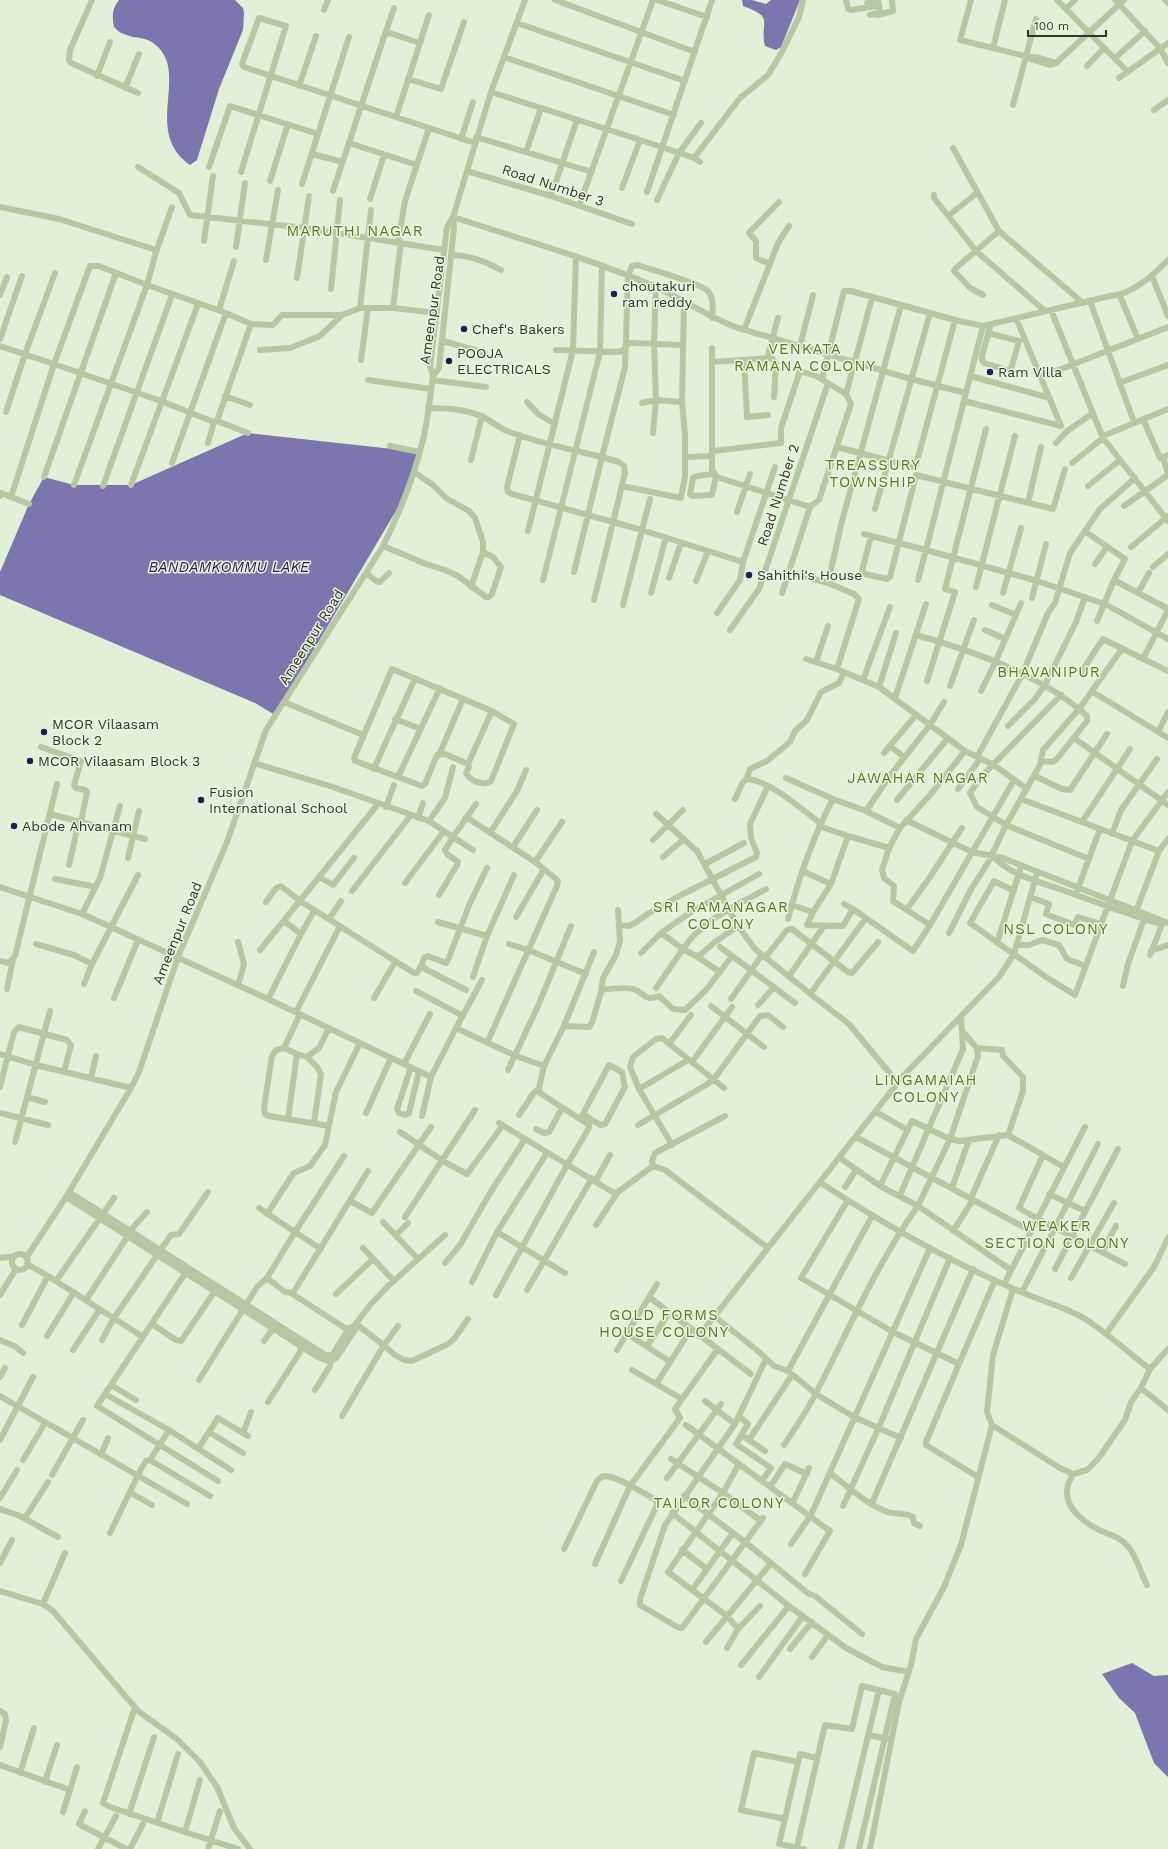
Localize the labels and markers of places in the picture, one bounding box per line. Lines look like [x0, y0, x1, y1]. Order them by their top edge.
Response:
place label: choutakuri ram reddy [622, 278, 695, 310]
marker: choutakuri ram reddy [609, 289, 619, 299]
place label: Chef's Bakers [472, 321, 565, 337]
marker: Chef's Bakers [459, 324, 469, 334]
place label: POOJA ELECTRICALS [457, 345, 551, 377]
marker: POOJA ELECTRICALS [444, 356, 454, 366]
place label: Ram Villa [998, 364, 1062, 380]
marker: Ram Villa [985, 367, 995, 377]
place label: Sahithi's House [757, 567, 862, 583]
marker: Sahithi's House [744, 570, 754, 580]
place label: MCOR Vilaasam Block 2 [52, 716, 159, 748]
marker: MCOR Vilaasam Block 2 [39, 727, 49, 737]
place label: MCOR Vilaasam Block 3 [38, 753, 200, 769]
marker: MCOR Vilaasam Block 3 [25, 756, 35, 766]
place label: Fusion International School [209, 784, 348, 816]
marker: Fusion International School [196, 795, 206, 805]
place label: Abode Ahvanam [22, 818, 132, 834]
marker: Abode Ahvanam [9, 821, 19, 831]

